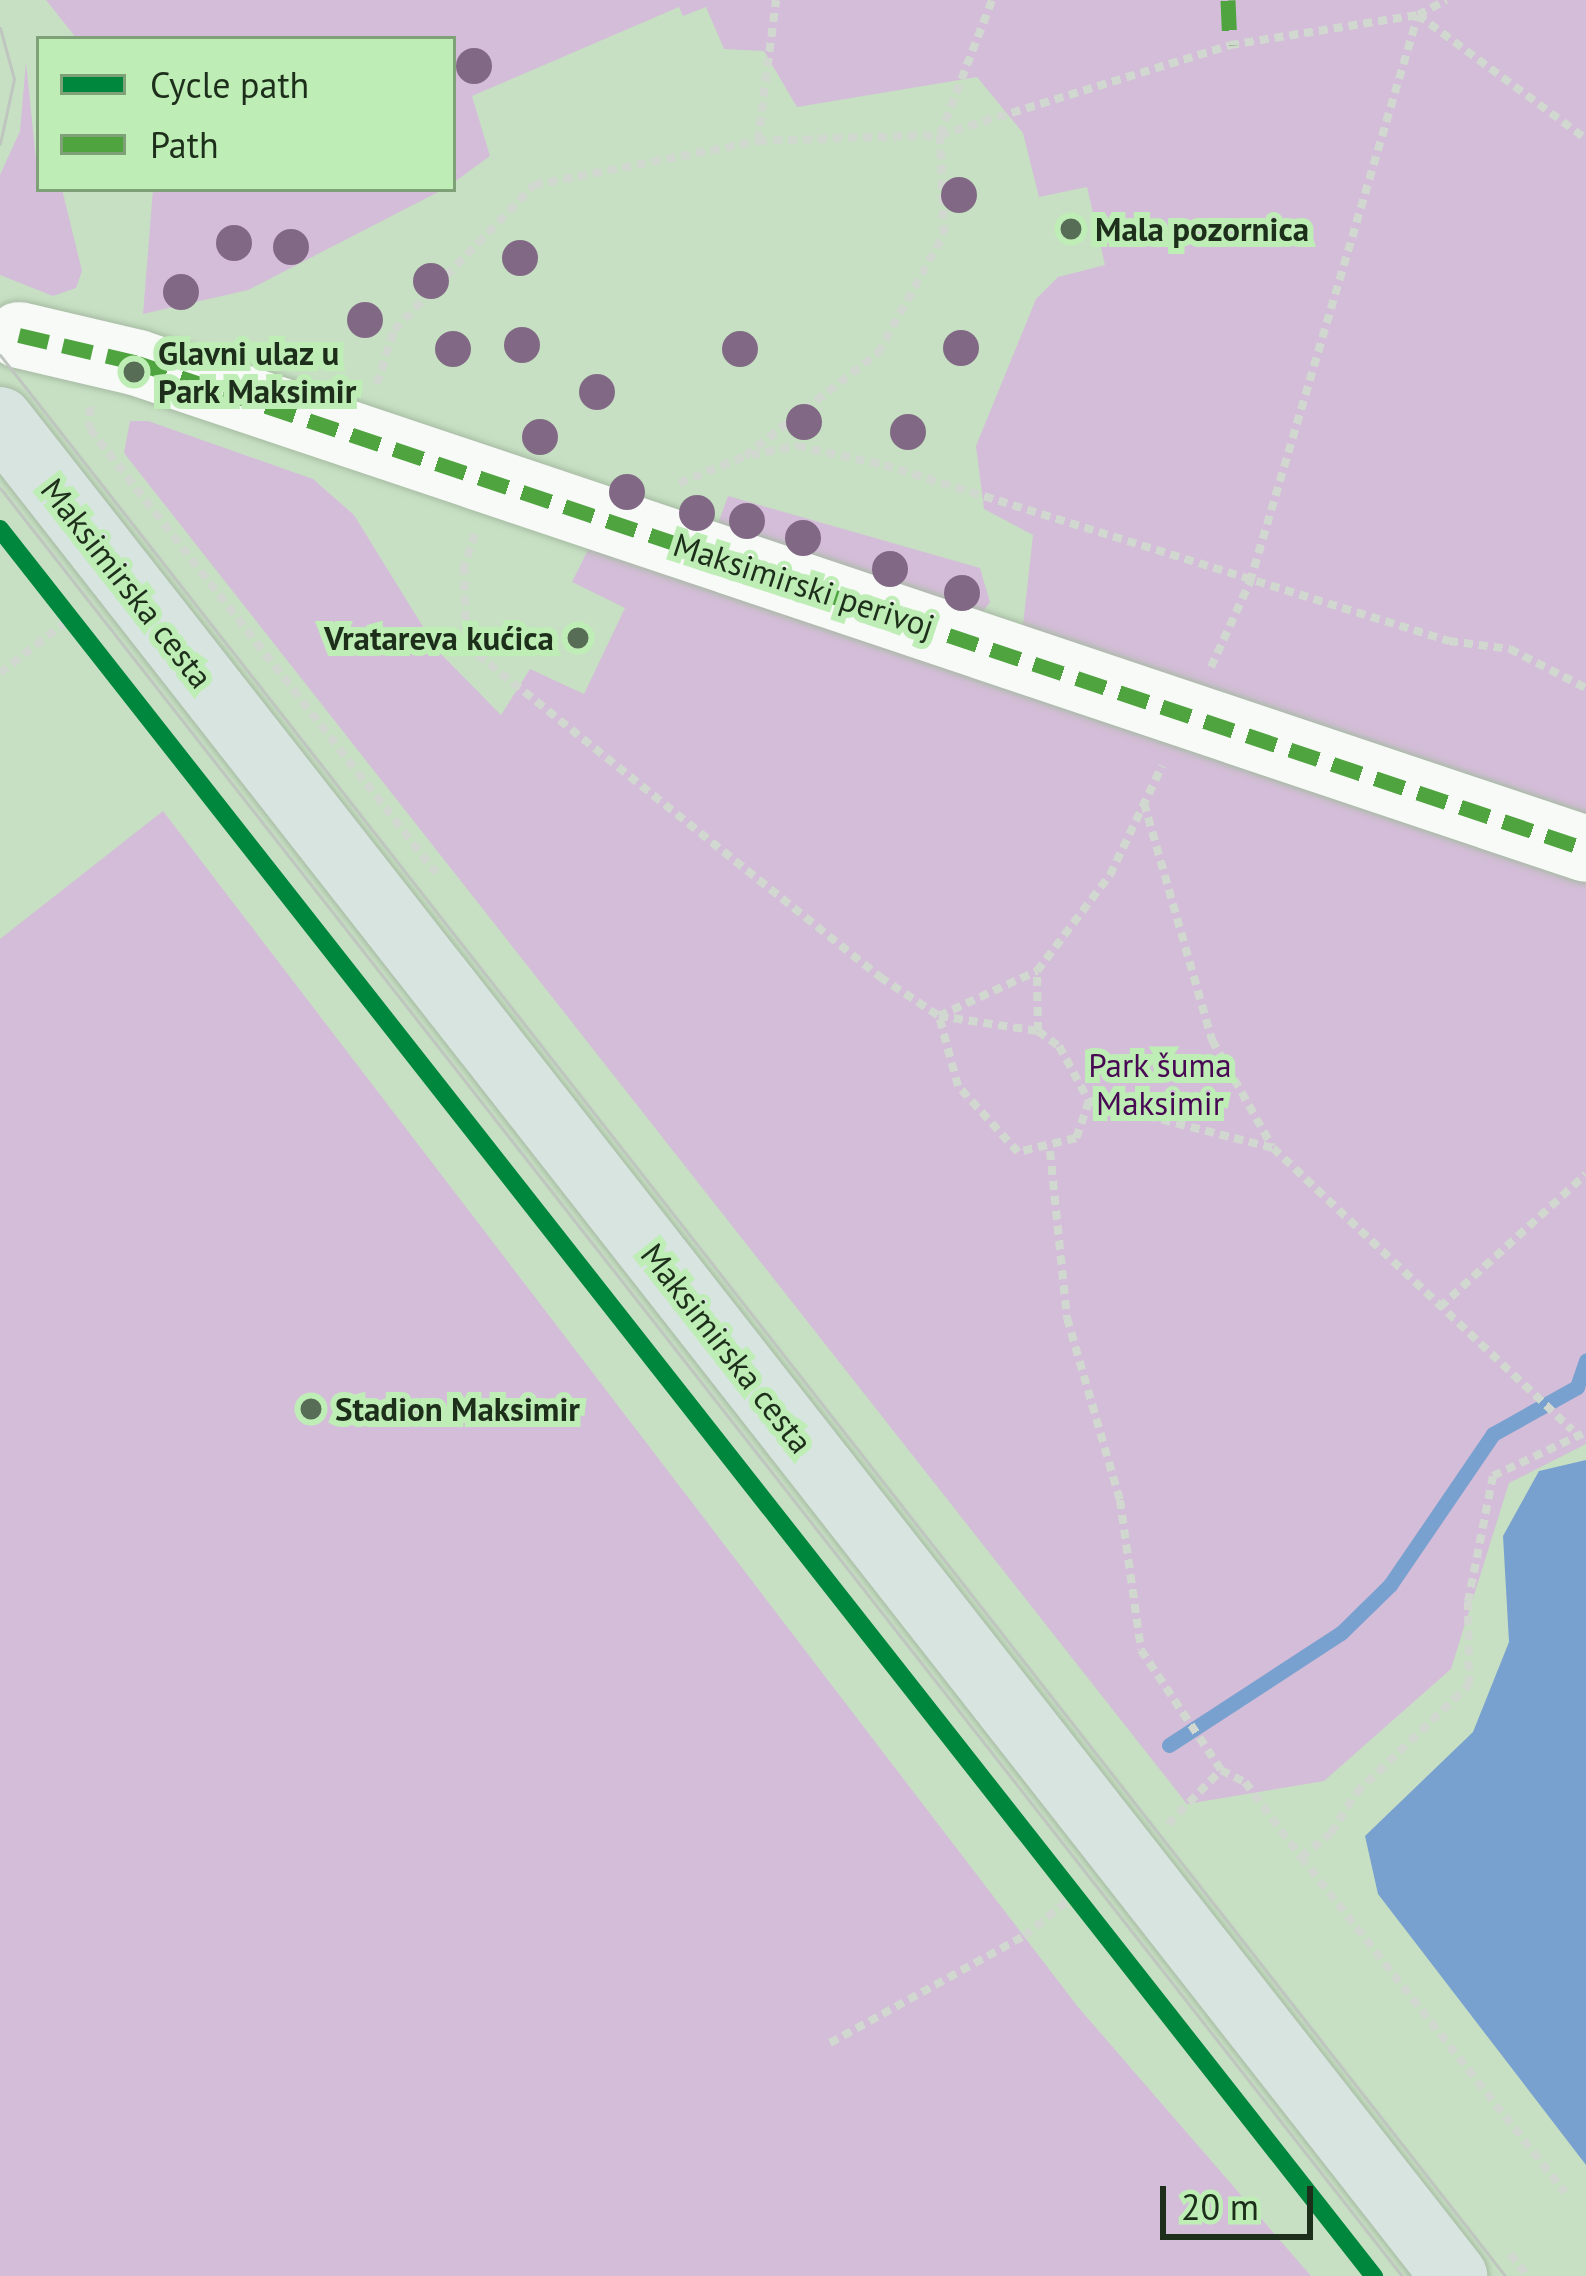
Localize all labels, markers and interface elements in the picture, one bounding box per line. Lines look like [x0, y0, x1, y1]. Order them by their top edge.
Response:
legend [36, 36, 456, 192]
text: Cycle path [150, 61, 309, 108]
text: Path [150, 121, 219, 168]
place label: Mala pozornica [1095, 209, 1309, 249]
marker: Mala pozornica [1058, 216, 1084, 242]
place label: Glavni ulaz u Park Maksimir [158, 333, 357, 411]
marker: Glavni ulaz u Park Maksimir [121, 359, 147, 385]
street label: Maksimirska cesta [33, 470, 221, 696]
street label: Maksimirski perivoj [669, 524, 939, 646]
place label: Vratareva kućica [324, 618, 554, 658]
marker: Vratareva kućica [565, 625, 591, 651]
park label: Park šuma Maksimir [1088, 1045, 1232, 1123]
street label: Maksimirska cesta [633, 1235, 821, 1461]
place label: Stadion Maksimir [335, 1389, 580, 1429]
marker: Stadion Maksimir [298, 1396, 324, 1422]
scale bar [1166, 2162, 1319, 2236]
text: 20 m [1181, 2183, 1259, 2230]

